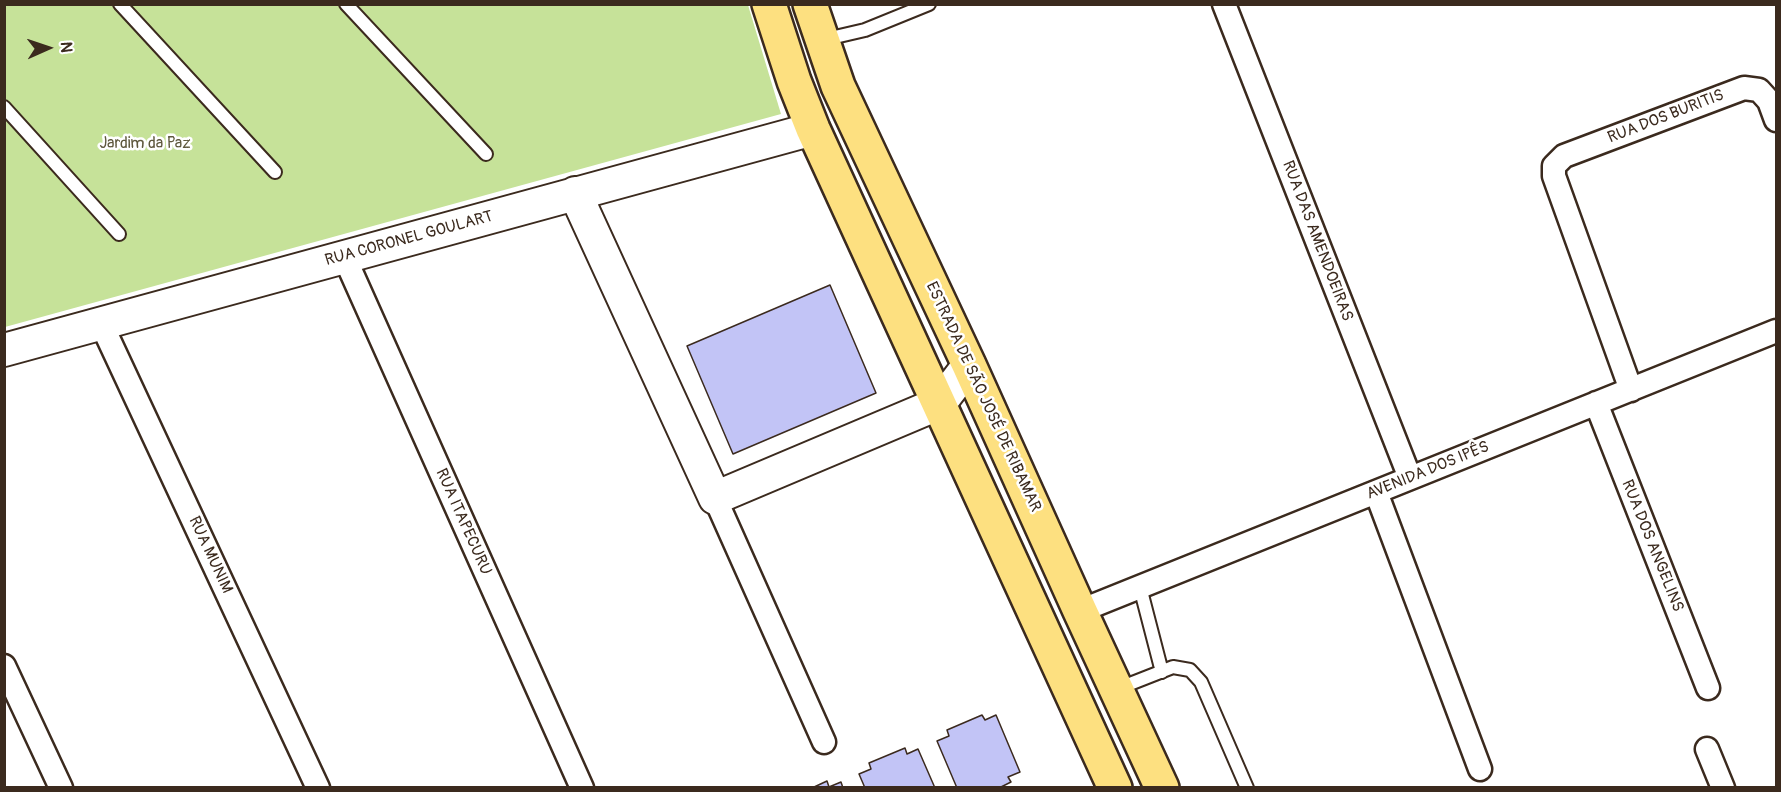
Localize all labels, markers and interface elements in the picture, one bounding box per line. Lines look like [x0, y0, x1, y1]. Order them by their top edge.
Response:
north arrow [18, 18, 78, 78]
text: N [56, 41, 76, 53]
street label: RUA DOS BURITIS [1605, 86, 1727, 148]
park label: Jardim da Paz [99, 134, 191, 154]
street label: RUA DAS AMENDOEIRAS [1278, 158, 1356, 324]
street label: RUA CORONEL GOULART [323, 207, 495, 271]
street label: ESTRADA DE SÃO JOSÉ DE RIBAMAR [921, 279, 1045, 515]
street label: AVENIDA DOS IPÊS [1364, 438, 1492, 504]
street label: RUA ITAPECURU [431, 466, 495, 578]
street label: RUA DOS ANGELINS [1617, 477, 1687, 615]
street label: RUA MUNIM [184, 513, 236, 597]

